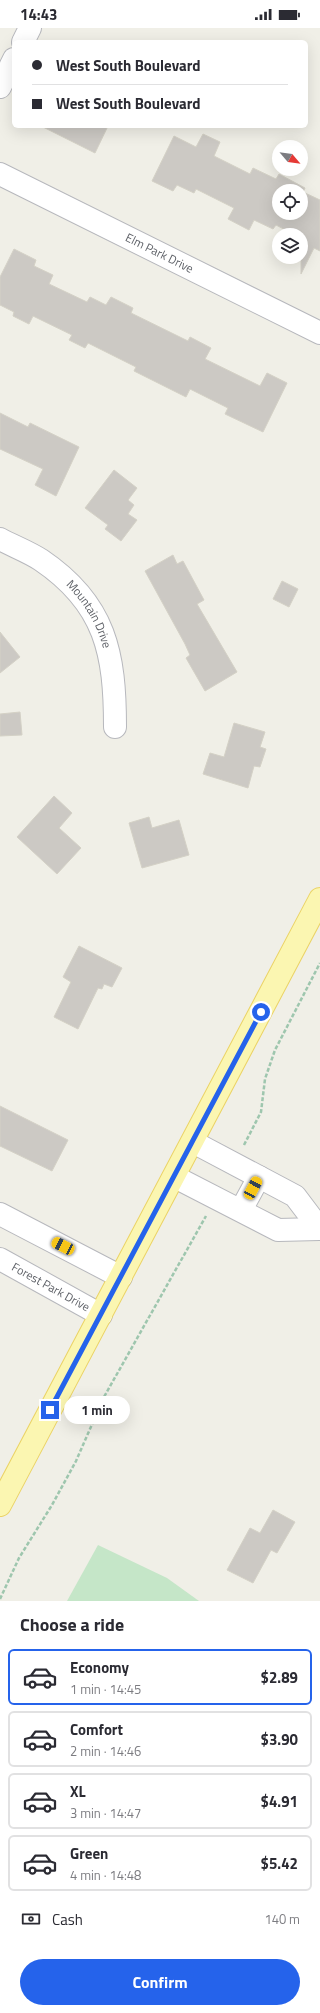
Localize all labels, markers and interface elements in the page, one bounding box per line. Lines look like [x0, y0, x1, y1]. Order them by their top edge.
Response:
text: 14:43 [20, 3, 57, 26]
text: West South Boulevard [56, 54, 201, 77]
text: West South Boulevard [56, 92, 201, 115]
north arrow [272, 140, 308, 176]
map controls [272, 140, 308, 264]
button: locate [272, 184, 308, 220]
street label: Elm Park Drive [122, 228, 197, 278]
button: layers [272, 228, 308, 264]
street label: Mountain Drive [62, 575, 117, 650]
route start [252, 1003, 270, 1021]
car [242, 1175, 264, 1201]
car [50, 1235, 76, 1257]
street label: Forest Park Drive [8, 1257, 94, 1316]
callout: 1 min [64, 1396, 130, 1424]
text: 1 min [81, 1400, 113, 1420]
route end [41, 1401, 59, 1419]
text: Choose a ride [20, 1611, 124, 1638]
text: Economy [70, 1656, 129, 1679]
icon: car [22, 1659, 58, 1695]
text: $2.89 [261, 1666, 298, 1689]
text: 1 min · 14:45 [70, 1679, 141, 1699]
text: Comfort [70, 1718, 123, 1741]
icon: car [22, 1721, 58, 1757]
text: $3.90 [261, 1728, 298, 1751]
text: 2 min · 14:46 [70, 1741, 141, 1761]
text: XL [70, 1780, 86, 1803]
icon: car [22, 1783, 58, 1819]
text: $4.91 [261, 1790, 298, 1813]
text: 3 min · 14:47 [70, 1803, 141, 1823]
text: Green [70, 1842, 108, 1865]
icon: car [22, 1845, 58, 1881]
text: $5.42 [261, 1852, 298, 1875]
text: 4 min · 14:48 [70, 1865, 141, 1885]
icon: cash [20, 1908, 42, 1930]
text: Cash [52, 1908, 83, 1931]
text: 140 m [264, 1909, 300, 1929]
button: Confirm [20, 1959, 300, 2005]

